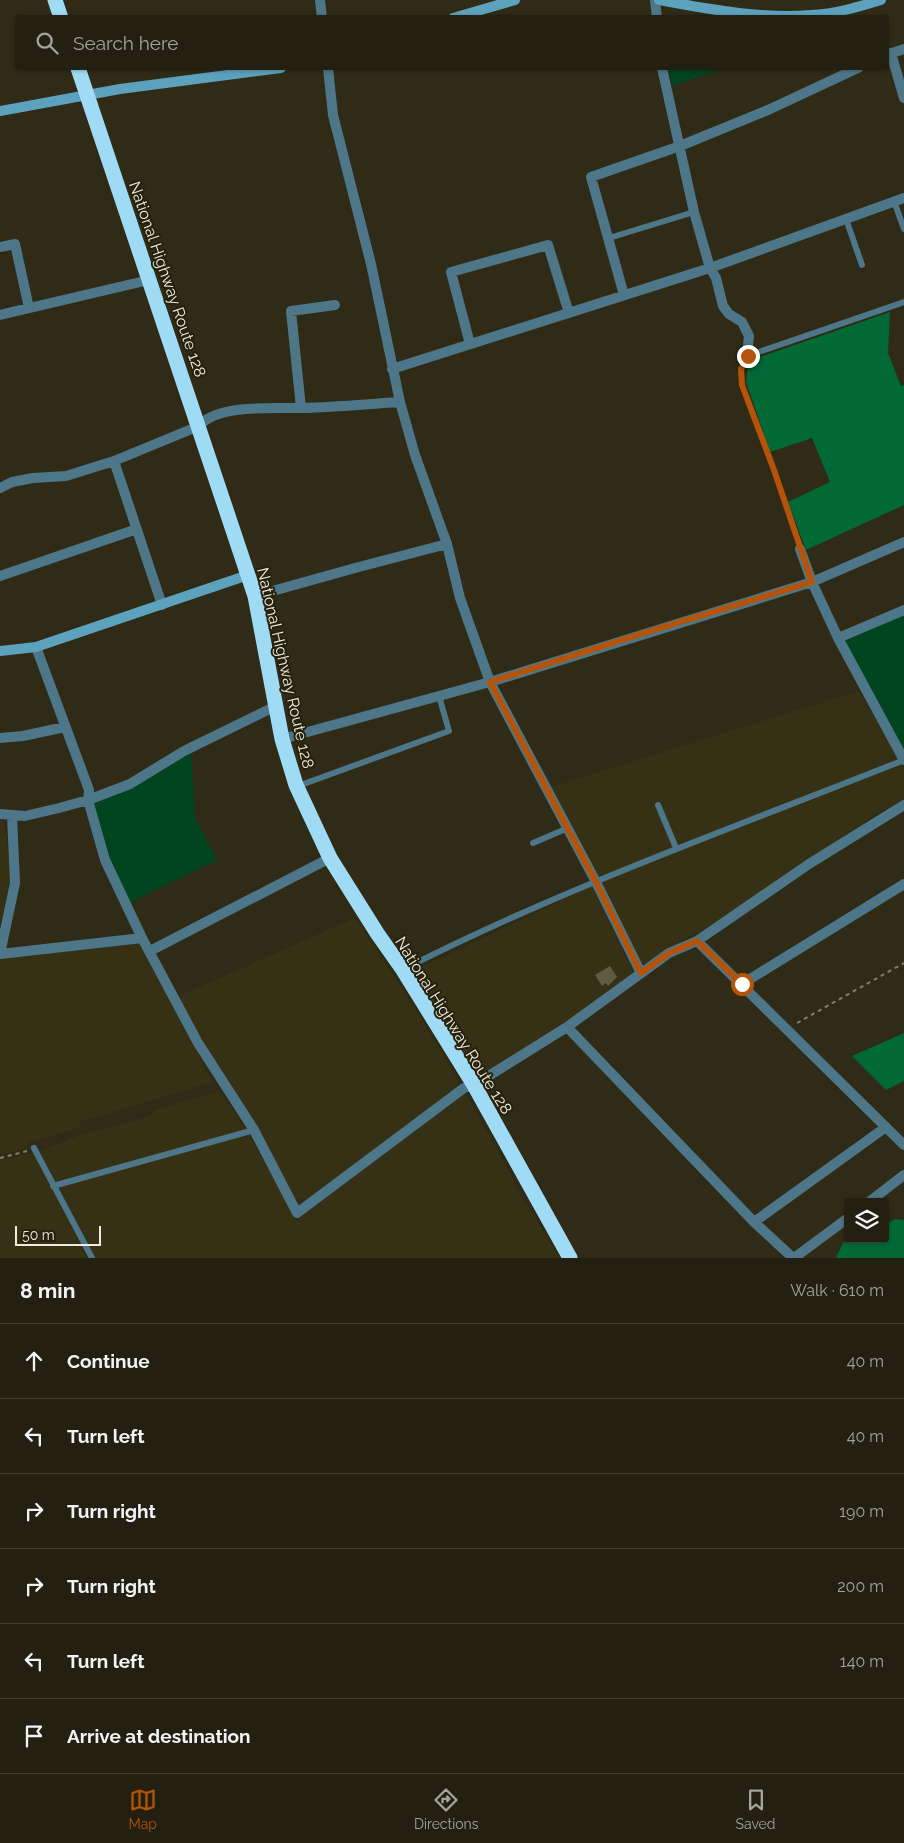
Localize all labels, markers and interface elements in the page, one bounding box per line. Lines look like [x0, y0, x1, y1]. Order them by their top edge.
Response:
search box [15, 15, 889, 70]
icon: search [33, 29, 61, 57]
text: Search here [73, 32, 179, 54]
street label: National Highway Route 128 [125, 179, 210, 380]
route end [737, 345, 760, 368]
street label: National Highway Route 128 [253, 566, 318, 771]
street label: National Highway Route 128 [391, 933, 516, 1118]
route start [731, 973, 754, 996]
map controls [844, 1198, 889, 1243]
button: layers [844, 1198, 889, 1243]
scale bar [15, 1223, 101, 1246]
text: 50 m [22, 1227, 55, 1243]
text: 8 min [20, 1278, 75, 1303]
text: Walk · 610 m [790, 1281, 884, 1300]
icon: ahead [20, 1347, 48, 1375]
text: Continue [67, 1350, 150, 1372]
text: 40 m [847, 1352, 884, 1371]
icon: left [20, 1422, 48, 1450]
text: Turn left [67, 1425, 144, 1447]
text: 40 m [847, 1427, 884, 1446]
icon: right [20, 1497, 48, 1525]
text: Turn right [67, 1500, 156, 1522]
text: 190 m [839, 1502, 884, 1521]
icon: right [20, 1572, 48, 1600]
text: Turn right [67, 1575, 156, 1597]
text: 200 m [837, 1577, 884, 1596]
icon: left [20, 1647, 48, 1675]
text: Turn left [67, 1650, 144, 1672]
text: 140 m [840, 1652, 884, 1671]
icon: arrive [20, 1722, 48, 1750]
text: Arrive at destination [67, 1725, 251, 1747]
tab: Map [128, 1786, 157, 1832]
tab: Directions [414, 1786, 479, 1832]
tab: Saved [735, 1786, 776, 1832]

